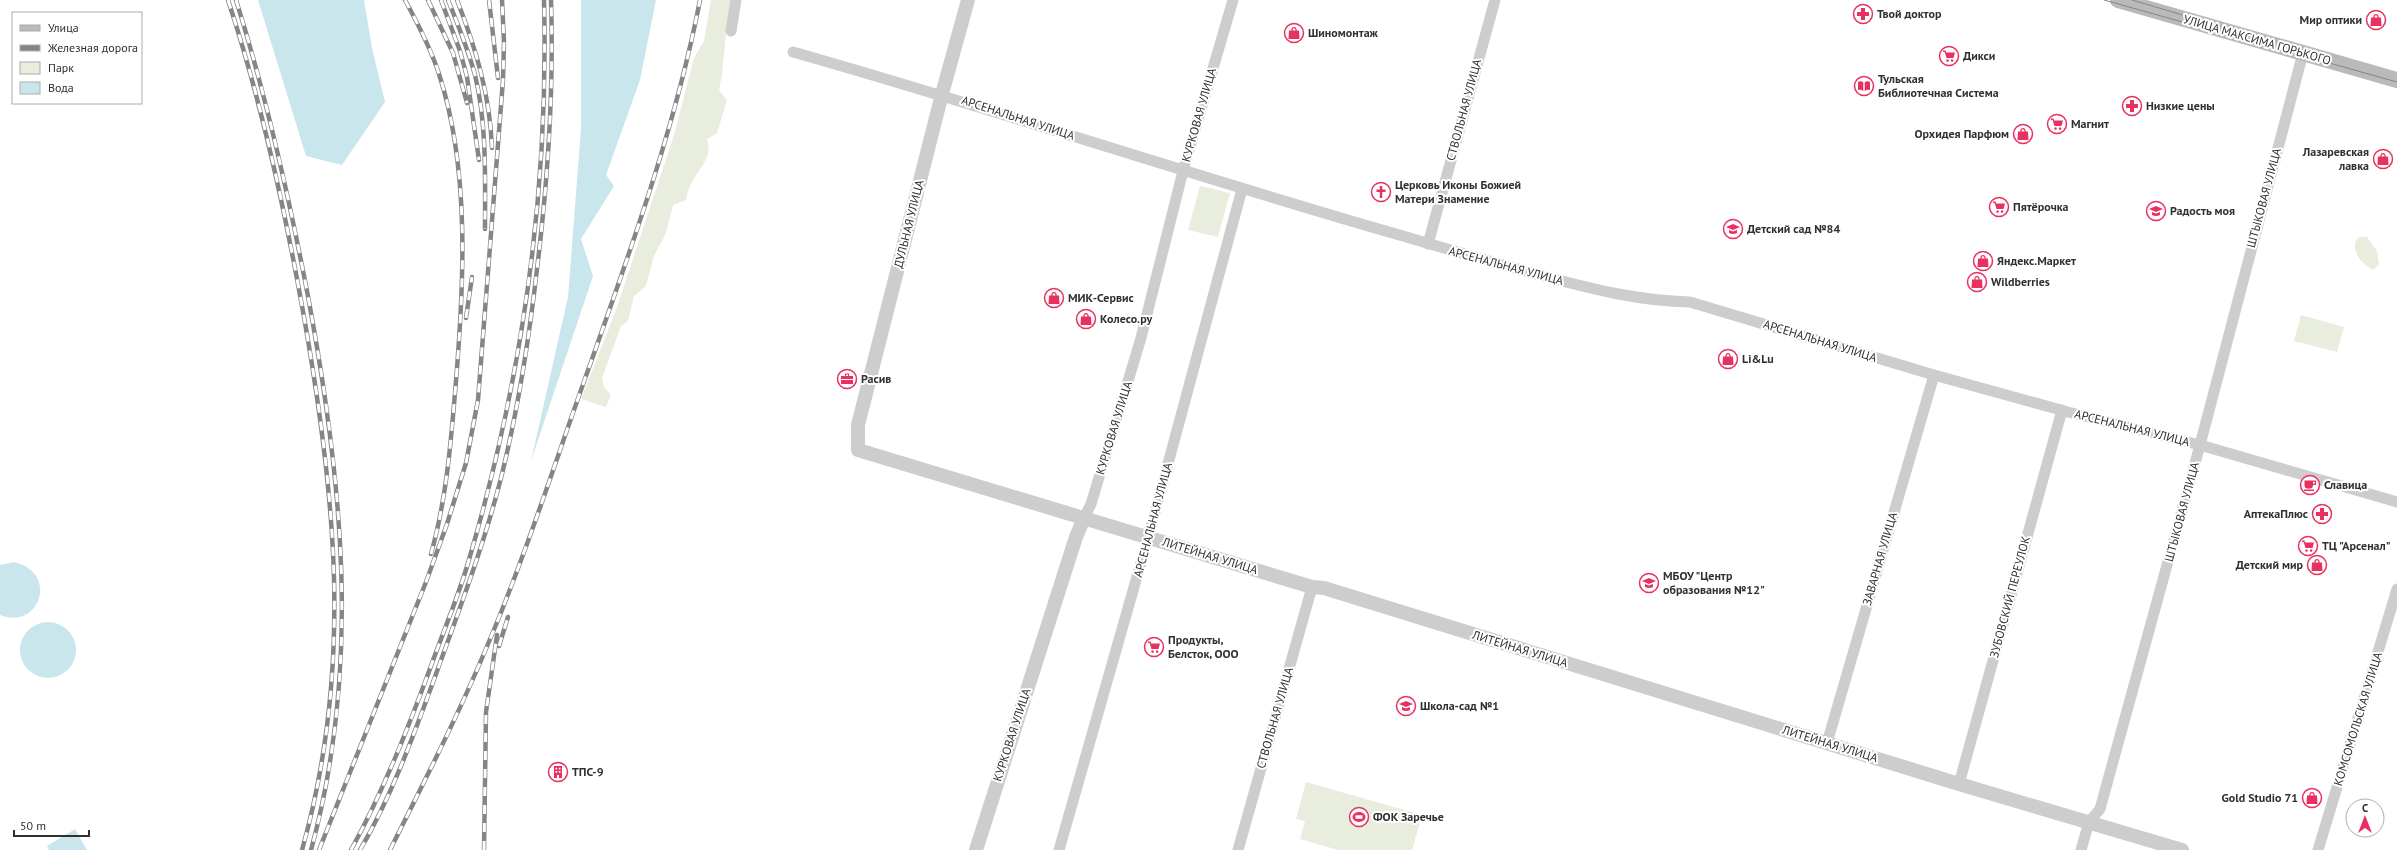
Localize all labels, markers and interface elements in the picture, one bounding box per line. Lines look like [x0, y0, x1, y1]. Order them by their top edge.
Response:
pharmacy icon: Твой доктор [1852, 3, 1874, 25]
place label: Твой доктор [1877, 6, 1942, 21]
shop icon: Мир оптики [2365, 9, 2387, 31]
street label: УЛИЦА МАКСИМА ГОРЬКОГО [2182, 11, 2333, 68]
legend [12, 12, 142, 104]
place label: Мир оптики [2300, 12, 2362, 27]
text: Улица [48, 20, 79, 35]
shop icon: Шиномонтаж [1283, 22, 1305, 44]
place label: Шиномонтаж [1308, 25, 1379, 40]
text: Железная дорога [47, 40, 138, 55]
supermarket icon: Дикси [1938, 45, 1960, 67]
place label: Дикси [1963, 48, 1995, 63]
street label: СТВОЛЬНАЯ УЛИЦА [1443, 57, 1484, 162]
text: Парк [48, 60, 74, 75]
street label: КУРКОВАЯ УЛИЦА [1178, 66, 1219, 163]
place label: Тульская Библиотечная Система [1878, 71, 1999, 100]
library icon: Тульская Библиотечная Система [1853, 75, 1875, 97]
text: Вода [48, 80, 74, 95]
street label: АРСЕНАЛЬНАЯ УЛИЦА [960, 92, 1077, 143]
pharmacy icon: Низкие цены [2121, 95, 2143, 117]
place label: Низкие цены [2146, 98, 2215, 113]
supermarket icon: Магнит [2046, 113, 2068, 135]
place label: Магнит [2071, 116, 2109, 131]
shop icon: Орхидея Парфюм [2012, 123, 2034, 145]
place label: Орхидея Парфюм [1914, 126, 2009, 141]
place label: Лазаревская лавка [2302, 144, 2369, 173]
street label: ШТЫКОВАЯ УЛИЦА [2243, 146, 2284, 249]
shop icon: Лазаревская лавка [2372, 148, 2394, 170]
place label: Церковь Иконы Божией Матери Знамение [1395, 177, 1521, 206]
street label: ДУЛЬНАЯ УЛИЦА [890, 178, 927, 269]
church icon: Церковь Иконы Божией Матери Знамение [1370, 181, 1392, 203]
supermarket icon: Пятёрочка [1988, 196, 2010, 218]
place label: Пятёрочка [2013, 199, 2069, 214]
school or university icon: Радость моя [2145, 200, 2167, 222]
place label: Радость моя [2170, 203, 2235, 218]
school or university icon: Детский сад №84 [1722, 218, 1744, 240]
place label: Детский сад №84 [1747, 221, 1840, 236]
street label: АРСЕНАЛЬНАЯ УЛИЦА [1447, 243, 1565, 288]
shop icon: Яндекс.Маркет [1972, 250, 1994, 272]
place label: Яндекс.Маркет [1997, 253, 2076, 268]
shop icon: Wildberries [1966, 271, 1988, 293]
place label: Wildberries [1991, 274, 2050, 289]
shop icon: МИК-Сервис [1043, 287, 1065, 309]
place label: МИК-Сервис [1068, 290, 1134, 305]
shop icon: Колесо.ру [1075, 308, 1097, 330]
place label: Колесо.ру [1100, 311, 1153, 326]
street label: АРСЕНАЛЬНАЯ УЛИЦА [1762, 316, 1879, 365]
shop icon: Li&Lu [1717, 348, 1739, 370]
place label: Li&Lu [1742, 351, 1774, 366]
office icon: Расив [836, 368, 858, 390]
place label: Расив [861, 371, 891, 386]
street label: КУРКОВАЯ УЛИЦА [1092, 379, 1135, 476]
street label: АРСЕНАЛЬНАЯ УЛИЦА [2073, 406, 2191, 449]
street label: ШТЫКОВАЯ УЛИЦА [2161, 460, 2202, 563]
street label: АРСЕНАЛЬНАЯ УЛИЦА [1130, 461, 1175, 579]
cafe icon: Славица [2299, 474, 2321, 496]
place label: Славица [2324, 477, 2367, 492]
pharmacy icon: АптекаПлюс [2311, 503, 2333, 525]
place label: АптекаПлюс [2244, 506, 2308, 521]
street label: ЗАВАРНАЯ УЛИЦА [1859, 511, 1900, 607]
street label: ЛИТЕЙНАЯ УЛИЦА [1160, 534, 1260, 577]
street label: ЗУБОВСКИЙ ПЕРЕУЛОК [1986, 534, 2033, 659]
supermarket icon: ТЦ "Арсенал" [2297, 535, 2319, 557]
place label: ТЦ "Арсенал" [2322, 538, 2391, 553]
shop icon: Детский мир [2306, 554, 2328, 576]
place label: Детский мир [2236, 557, 2304, 572]
place label: МБОУ "Центр образования №12" [1663, 568, 1765, 597]
school or university icon: МБОУ "Центр образования №12" [1638, 572, 1660, 594]
street label: ЛИТЕЙНАЯ УЛИЦА [1470, 627, 1570, 670]
place label: Продукты, Белсток, ООО [1168, 632, 1239, 661]
supermarket icon: Продукты, Белсток, ООО [1143, 636, 1165, 658]
street label: КОМСОМОЛЬСКАЯ УЛИЦА [2330, 650, 2385, 788]
street label: СТВОЛЬНАЯ УЛИЦА [1253, 666, 1296, 770]
street label: КУРКОВАЯ УЛИЦА [989, 686, 1034, 783]
school or university icon: Школа-сад №1 [1395, 695, 1417, 717]
place label: Школа-сад №1 [1420, 698, 1499, 713]
street label: ЛИТЕЙНАЯ УЛИЦА [1780, 722, 1880, 765]
building icon: ТПС-9 [547, 761, 569, 783]
place label: ТПС-9 [572, 764, 604, 779]
shop icon: Gold Studio 71 [2301, 787, 2323, 809]
place label: Gold Studio 71 [2221, 790, 2298, 805]
north arrow [2345, 798, 2385, 838]
text: С [2362, 801, 2368, 815]
sports icon: ФОК Заречье [1348, 806, 1370, 828]
place label: ФОК Заречье [1373, 809, 1444, 824]
scale bar [14, 812, 89, 838]
text: 50 m [20, 818, 46, 833]

